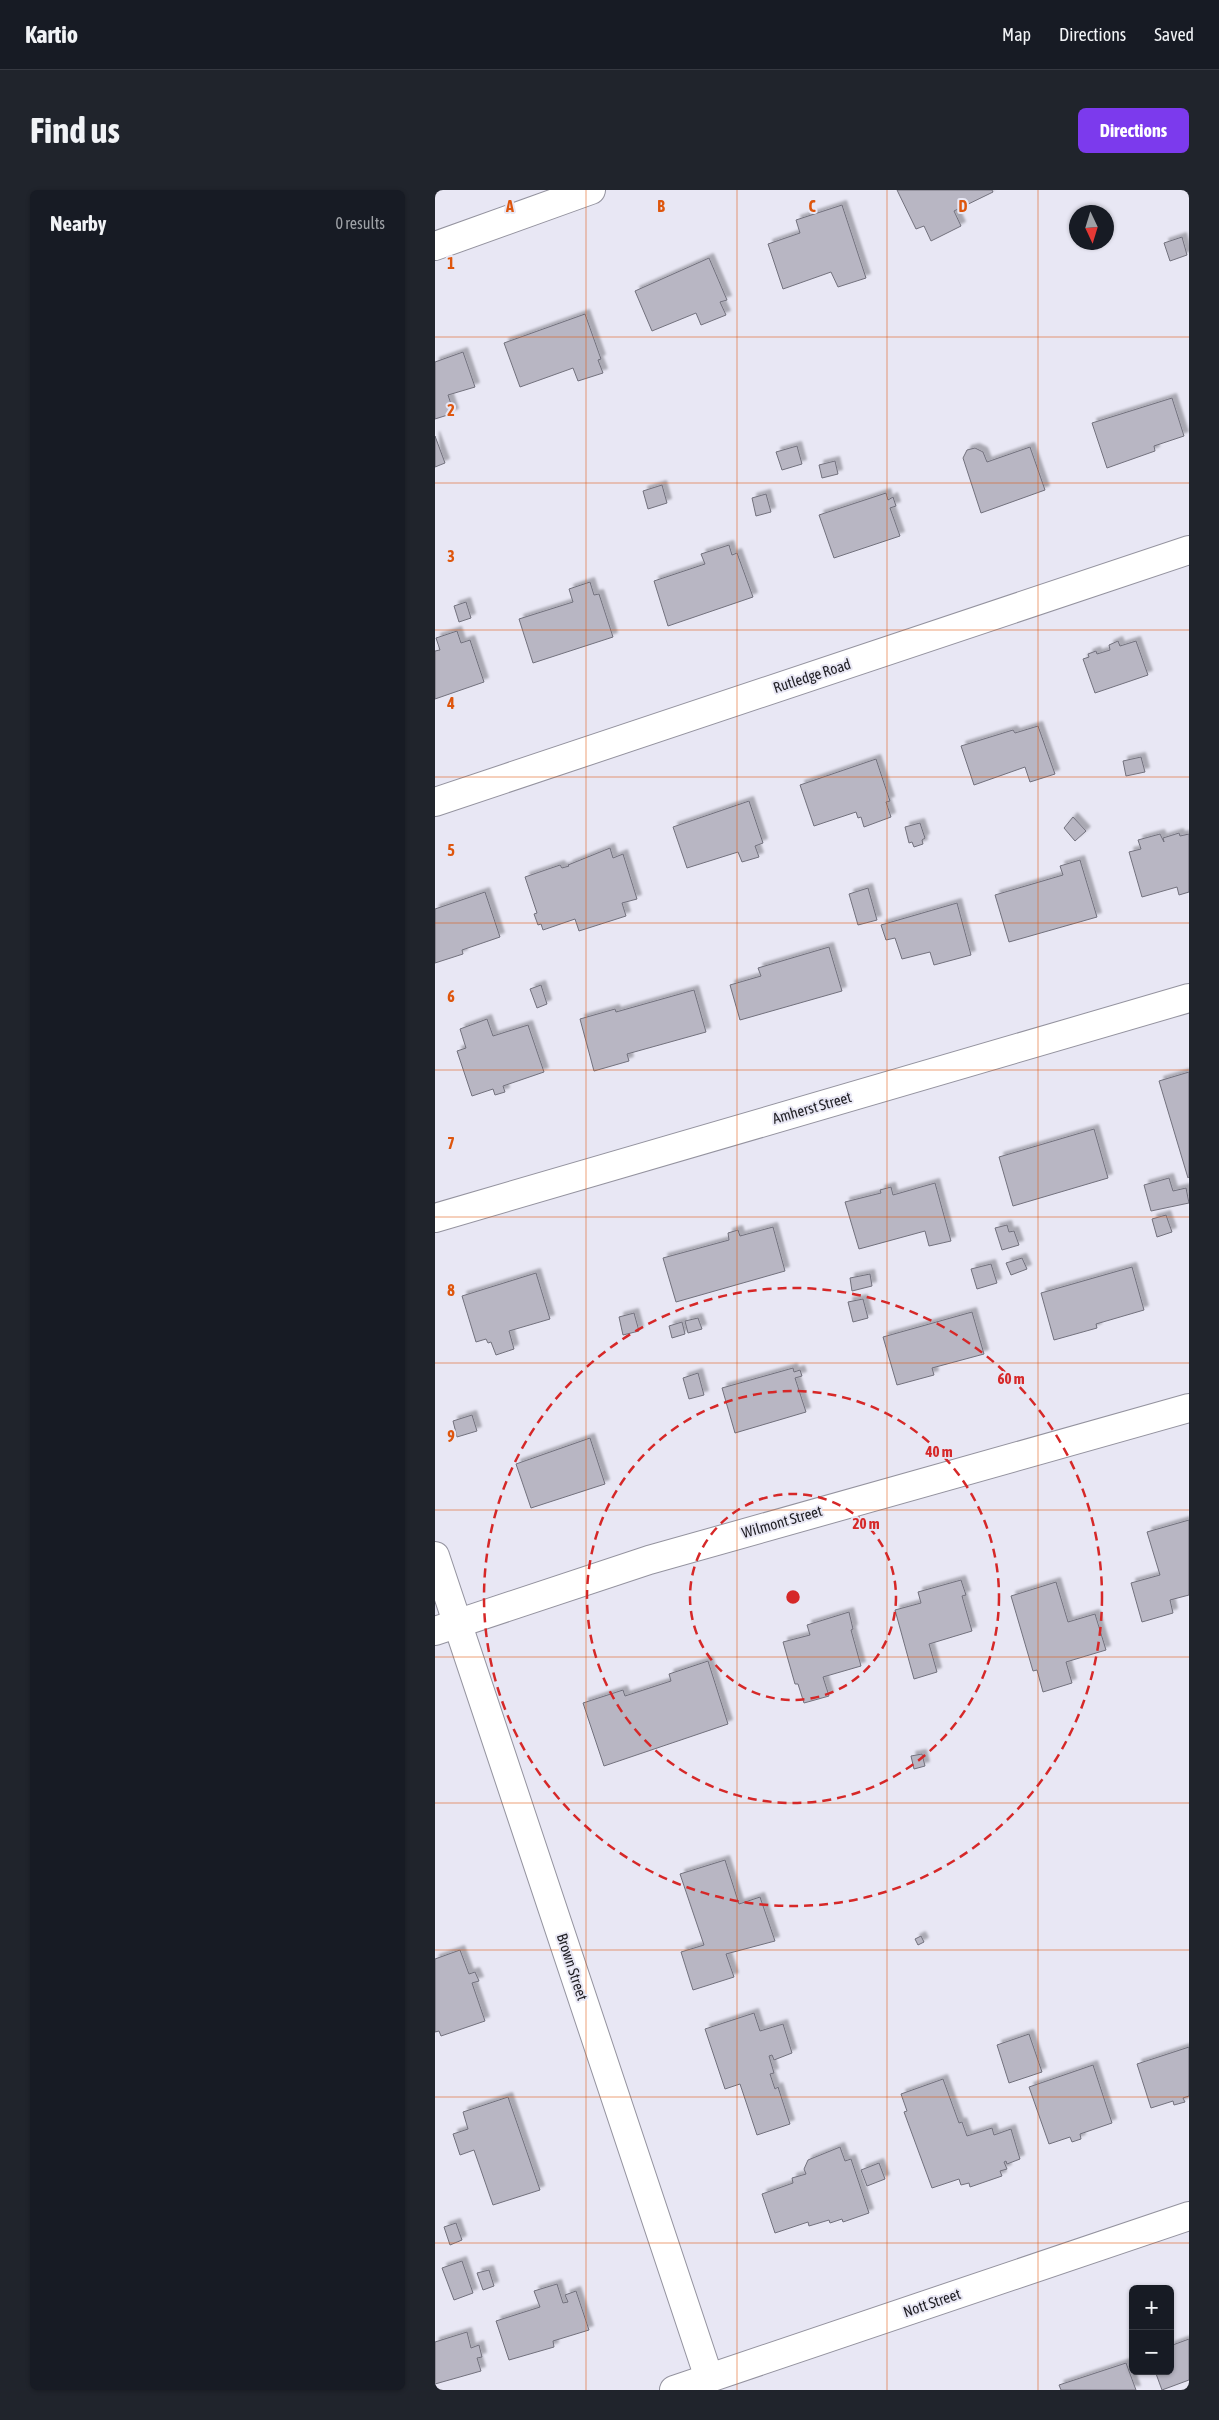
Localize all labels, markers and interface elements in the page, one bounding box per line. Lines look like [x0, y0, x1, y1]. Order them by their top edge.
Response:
text: Kartio [25, 21, 78, 48]
text: Map [1002, 24, 1031, 45]
text: Directions [1059, 24, 1126, 45]
text: Saved [1154, 24, 1194, 45]
button: Directions [1078, 108, 1189, 153]
text: Find us [30, 110, 120, 150]
text: A [505, 197, 514, 215]
text: B [657, 197, 665, 215]
text: C [808, 197, 816, 215]
text: D [959, 197, 968, 215]
north arrow [1069, 205, 1114, 250]
text: Nearby [50, 211, 106, 235]
text: 0 results [335, 214, 385, 232]
text: 1 [447, 254, 455, 272]
text: 2 [447, 401, 455, 419]
text: 3 [447, 547, 455, 565]
street label: Rutledge Road [771, 655, 853, 696]
text: 4 [446, 694, 455, 712]
text: 5 [447, 841, 455, 859]
text: 6 [447, 987, 455, 1005]
street label: Amherst Street [770, 1088, 853, 1127]
text: 7 [447, 1134, 455, 1152]
text: 8 [447, 1281, 455, 1299]
text: 60 m [998, 1370, 1025, 1387]
text: 9 [447, 1427, 455, 1445]
text: 40 m [925, 1443, 953, 1460]
street label: Wilmont Street [740, 1502, 824, 1541]
text: 20 m [853, 1515, 880, 1532]
centre of rings [784, 1588, 802, 1606]
street label: Brown Street [554, 1931, 591, 2003]
street label: Nott Street [901, 2285, 963, 2320]
map controls [1129, 2285, 1174, 2375]
button: + [1129, 2285, 1174, 2330]
button: − [1129, 2330, 1174, 2375]

